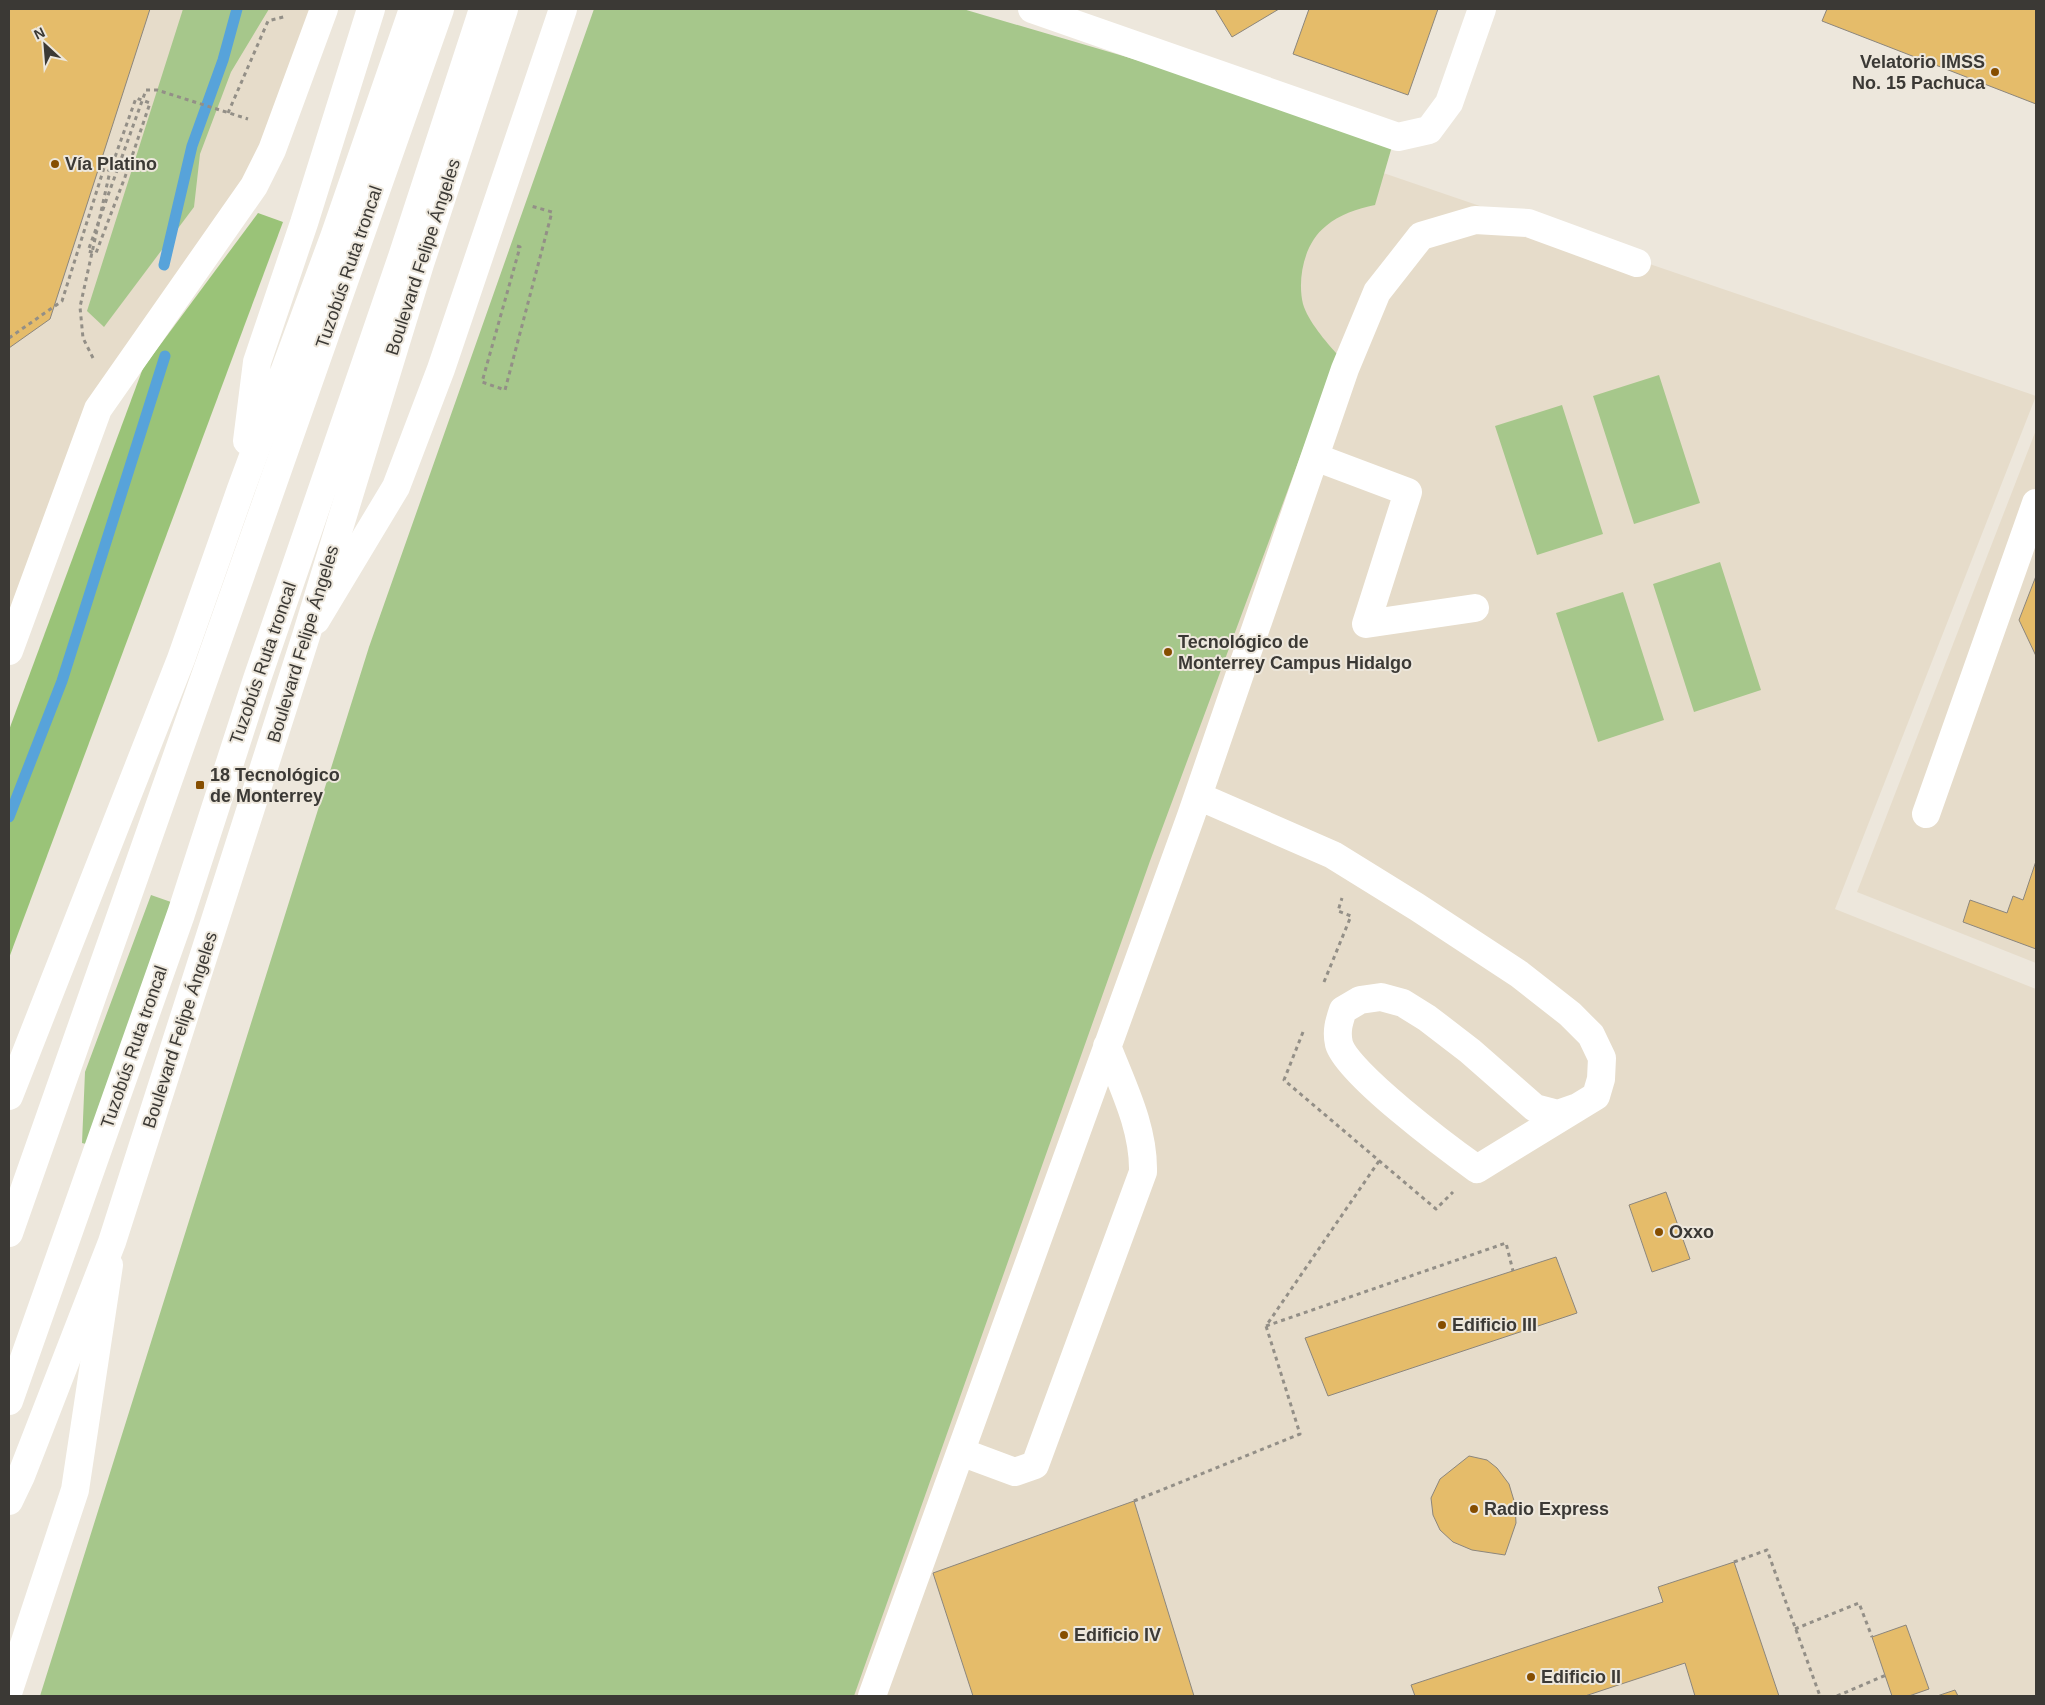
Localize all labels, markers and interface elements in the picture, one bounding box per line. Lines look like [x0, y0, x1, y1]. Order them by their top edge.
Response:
north arrow [20, 20, 70, 70]
text: N [31, 24, 47, 43]
place label: Velatorio IMSS No. 15 Pachuca [1852, 52, 1986, 93]
marker: Velatorio IMSS No. 15 Pachuca [1989, 66, 2001, 78]
place label: Vía Platino [65, 154, 157, 174]
street label: Boulevard Felipe Ángeles [382, 156, 464, 358]
marker: Vía Platino [49, 158, 61, 170]
street label: Tuzobús Ruta troncal [312, 183, 386, 351]
street label: Boulevard Felipe Ángeles [263, 543, 343, 745]
street label: Tuzobús Ruta troncal [226, 579, 300, 747]
place label: Tecnológico de Monterrey Campus Hidalgo [1178, 632, 1412, 673]
marker: Tecnológico de Monterrey Campus Hidalgo [1162, 646, 1174, 658]
place label: 18 Tecnológico de Monterrey [210, 765, 340, 806]
marker: 18 Tecnológico de Monterrey [194, 779, 206, 791]
street label: Boulevard Felipe Ángeles [139, 929, 221, 1131]
street label: Tuzobús Ruta troncal [97, 963, 171, 1131]
place label: Oxxo [1669, 1222, 1714, 1242]
marker: Oxxo [1653, 1226, 1665, 1238]
place label: Edificio III [1452, 1315, 1537, 1335]
marker: Edificio III [1436, 1319, 1448, 1331]
place label: Radio Express [1484, 1499, 1609, 1519]
marker: Radio Express [1468, 1503, 1480, 1515]
place label: Edificio IV [1074, 1625, 1161, 1645]
marker: Edificio IV [1058, 1629, 1070, 1641]
place label: Edificio II [1541, 1667, 1621, 1687]
marker: Edificio II [1525, 1671, 1537, 1683]

